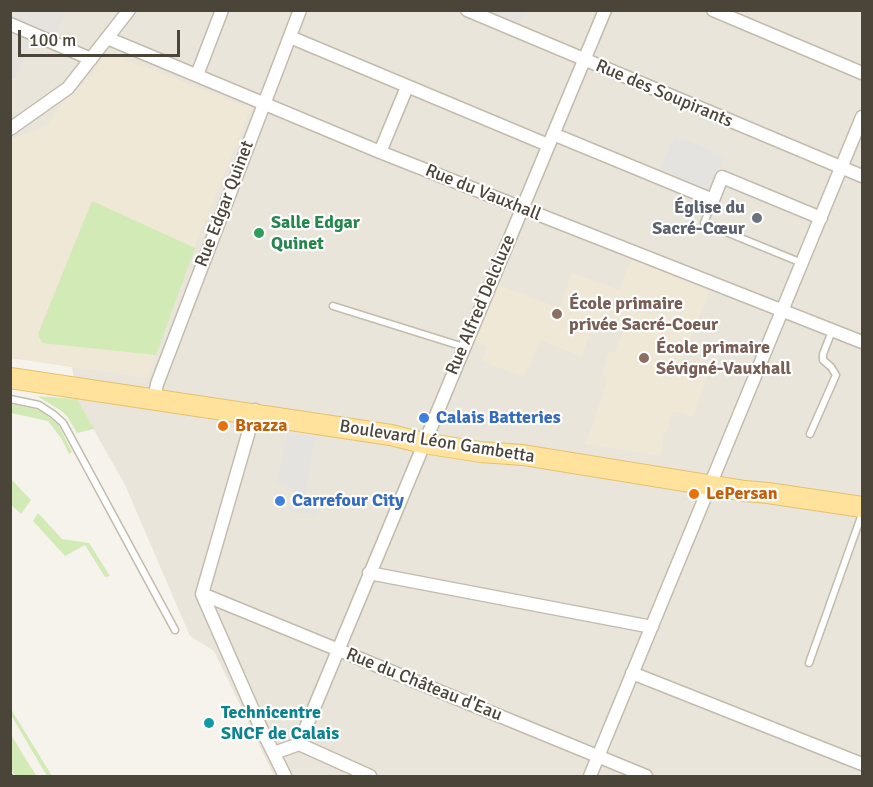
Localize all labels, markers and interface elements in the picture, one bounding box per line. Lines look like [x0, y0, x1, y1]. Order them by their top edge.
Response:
scale bar [21, 18, 183, 56]
text: 100 m [29, 29, 76, 51]
street label: Rue des Soupirants [592, 55, 736, 133]
street label: Rue Edgar Quinet [191, 138, 259, 270]
street label: Rue du Vauxhall [422, 160, 544, 226]
place label: Église du Sacré-Cœur [652, 197, 745, 240]
marker: Église du Sacré-Cœur [750, 211, 764, 225]
place label: Salle Edgar Quinet [271, 212, 360, 254]
marker: Salle Edgar Quinet [252, 226, 266, 240]
street label: Rue Alfred Delcluze [442, 232, 520, 378]
place label: École primaire privée Sacré-Coeur [569, 293, 718, 336]
marker: École primaire privée Sacré-Coeur [550, 307, 564, 321]
place label: École primaire Sévigné-Vauxhall [656, 337, 791, 380]
marker: École primaire Sévigné-Vauxhall [637, 351, 651, 365]
place label: Calais Batteries [436, 407, 561, 429]
marker: Calais Batteries [417, 411, 431, 425]
place label: Brazza [235, 415, 288, 437]
street label: Boulevard Léon Gambetta [338, 416, 536, 468]
marker: Brazza [216, 419, 230, 433]
place label: LePersan [706, 483, 778, 505]
marker: LePersan [687, 487, 701, 501]
place label: Carrefour City [292, 490, 404, 512]
marker: Carrefour City [273, 494, 287, 508]
street label: Rue du Château d'Eau [343, 644, 505, 726]
place label: Technicentre SNCF de Calais [221, 702, 339, 744]
marker: Technicentre SNCF de Calais [202, 716, 216, 730]

